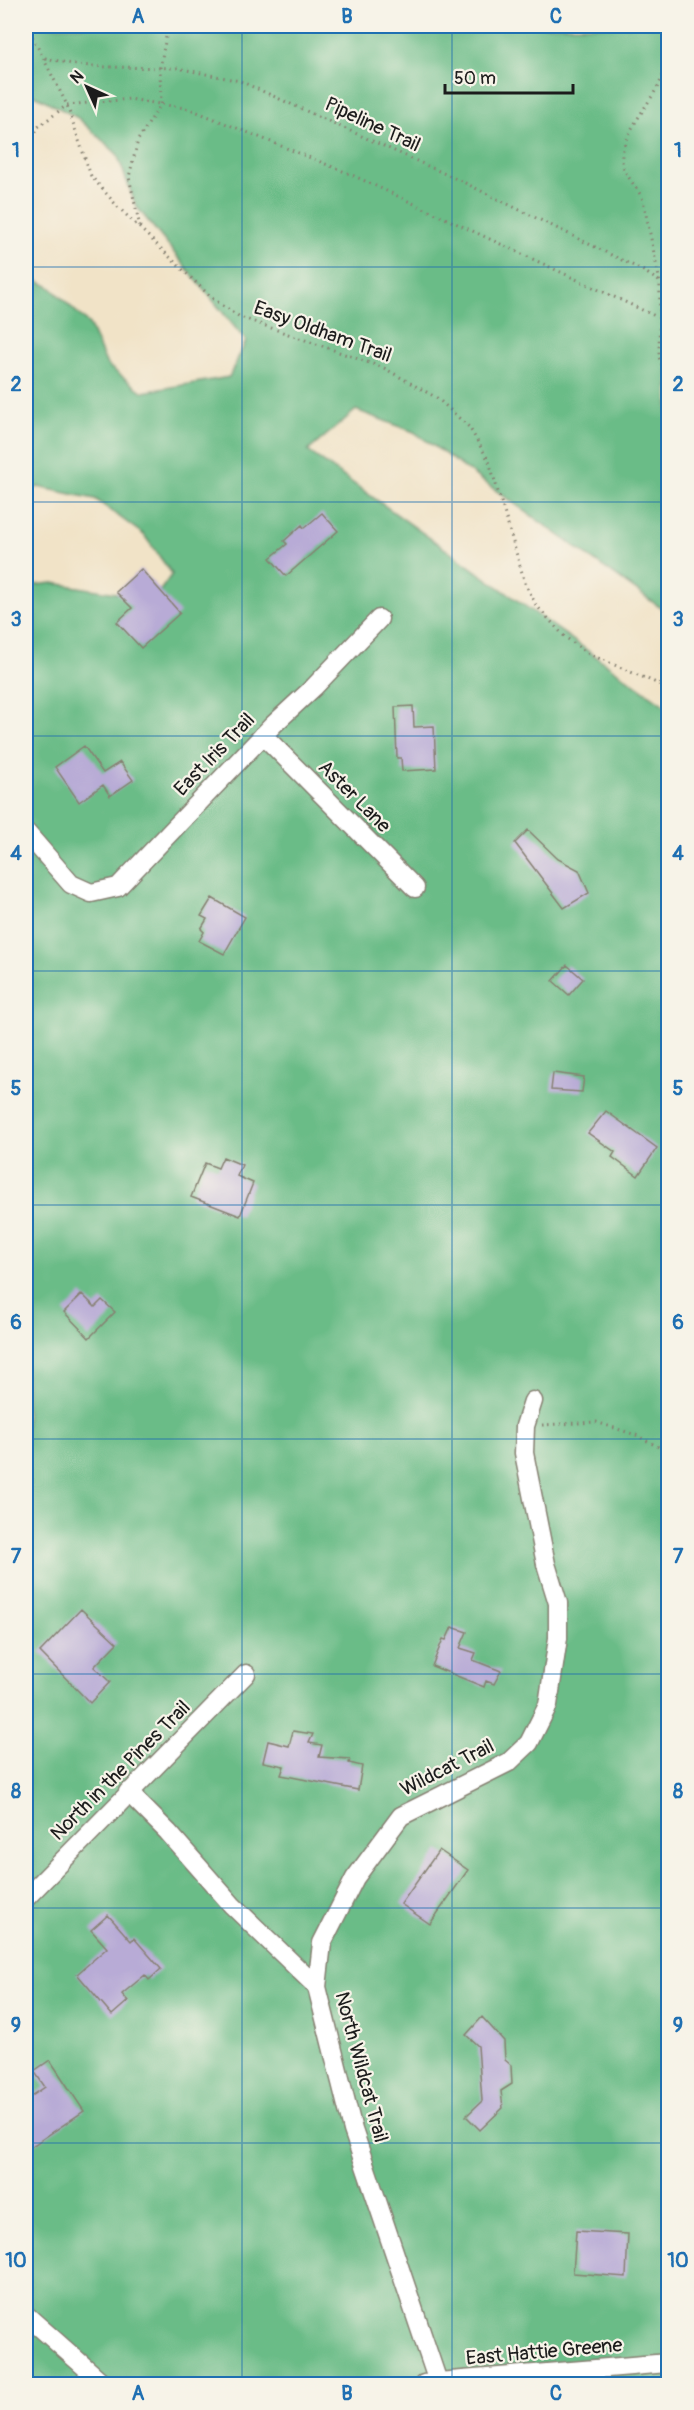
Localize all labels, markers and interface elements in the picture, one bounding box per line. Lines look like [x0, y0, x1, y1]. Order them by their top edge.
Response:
text: A [132, 4, 145, 29]
text: B [341, 4, 353, 29]
text: C [550, 4, 562, 29]
north arrow [57, 57, 117, 117]
scale bar [445, 57, 572, 95]
text: N [66, 66, 88, 88]
text: 50 m [454, 67, 496, 90]
street label: Pipeline Trail [321, 91, 425, 158]
text: 1 [12, 138, 20, 163]
text: 1 [674, 138, 682, 163]
street label: Easy Oldham Trail [251, 295, 395, 368]
text: 2 [10, 372, 22, 397]
text: 2 [672, 372, 684, 397]
text: 3 [10, 607, 22, 632]
text: 3 [672, 607, 684, 632]
street label: East Iris Trail [169, 708, 260, 801]
street label: Aster Lane [313, 755, 396, 838]
text: 4 [10, 841, 22, 866]
text: 4 [672, 841, 684, 866]
text: 5 [11, 1076, 22, 1101]
text: 5 [673, 1076, 684, 1101]
text: 6 [10, 1310, 22, 1335]
text: 6 [672, 1310, 684, 1335]
text: 7 [11, 1544, 22, 1569]
text: 7 [673, 1544, 684, 1569]
street label: North in the Pines Trail [45, 1695, 196, 1846]
street label: Wildcat Trail [396, 1733, 498, 1802]
text: 8 [11, 1779, 21, 1804]
text: 8 [673, 1779, 683, 1804]
street label: North Wildcat Trail [329, 1989, 394, 2145]
text: 9 [11, 2013, 21, 2038]
text: 9 [673, 2013, 683, 2038]
text: 10 [5, 2248, 27, 2273]
text: 10 [667, 2248, 689, 2273]
street label: East Hattie Greene [465, 2332, 623, 2371]
text: A [132, 2381, 145, 2406]
text: B [341, 2381, 353, 2406]
text: C [550, 2381, 562, 2406]

